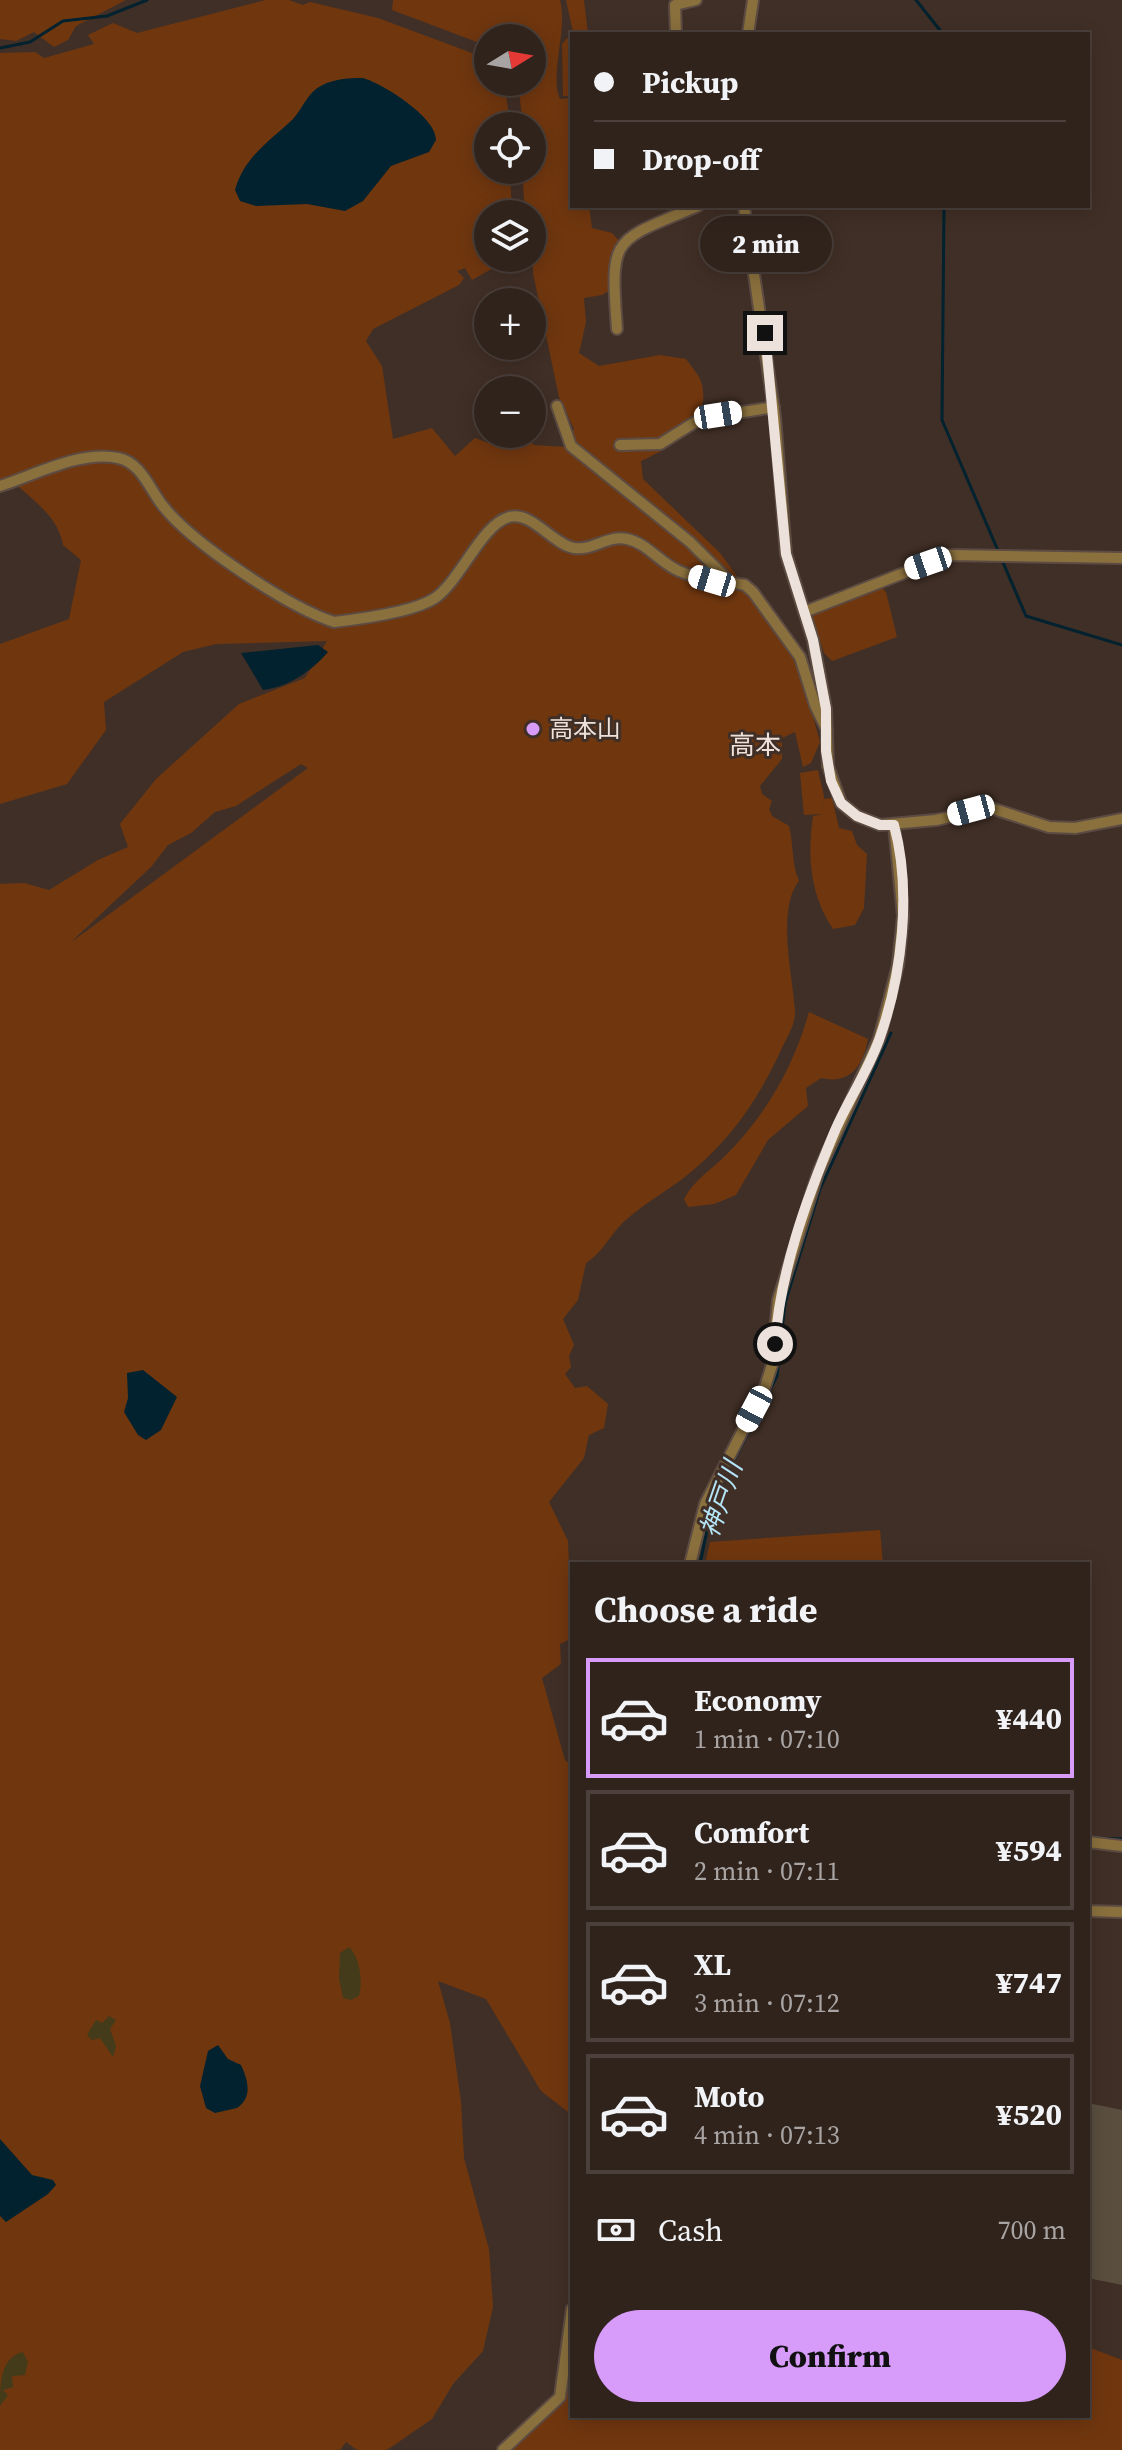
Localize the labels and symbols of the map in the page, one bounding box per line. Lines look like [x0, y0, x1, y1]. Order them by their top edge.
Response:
north arrow [474, 24, 546, 96]
callout: 2 min [699, 217, 831, 273]
route end [747, 315, 783, 351]
car [692, 399, 744, 431]
car [901, 544, 955, 582]
car [686, 563, 738, 599]
place label: 高本山 [549, 712, 621, 745]
marker: 高本山 [524, 720, 542, 738]
district label: 高本 [729, 727, 781, 763]
car [945, 792, 997, 828]
route start [757, 1326, 793, 1362]
car [732, 1382, 776, 1436]
water label: 神戸川 [691, 1453, 752, 1542]

